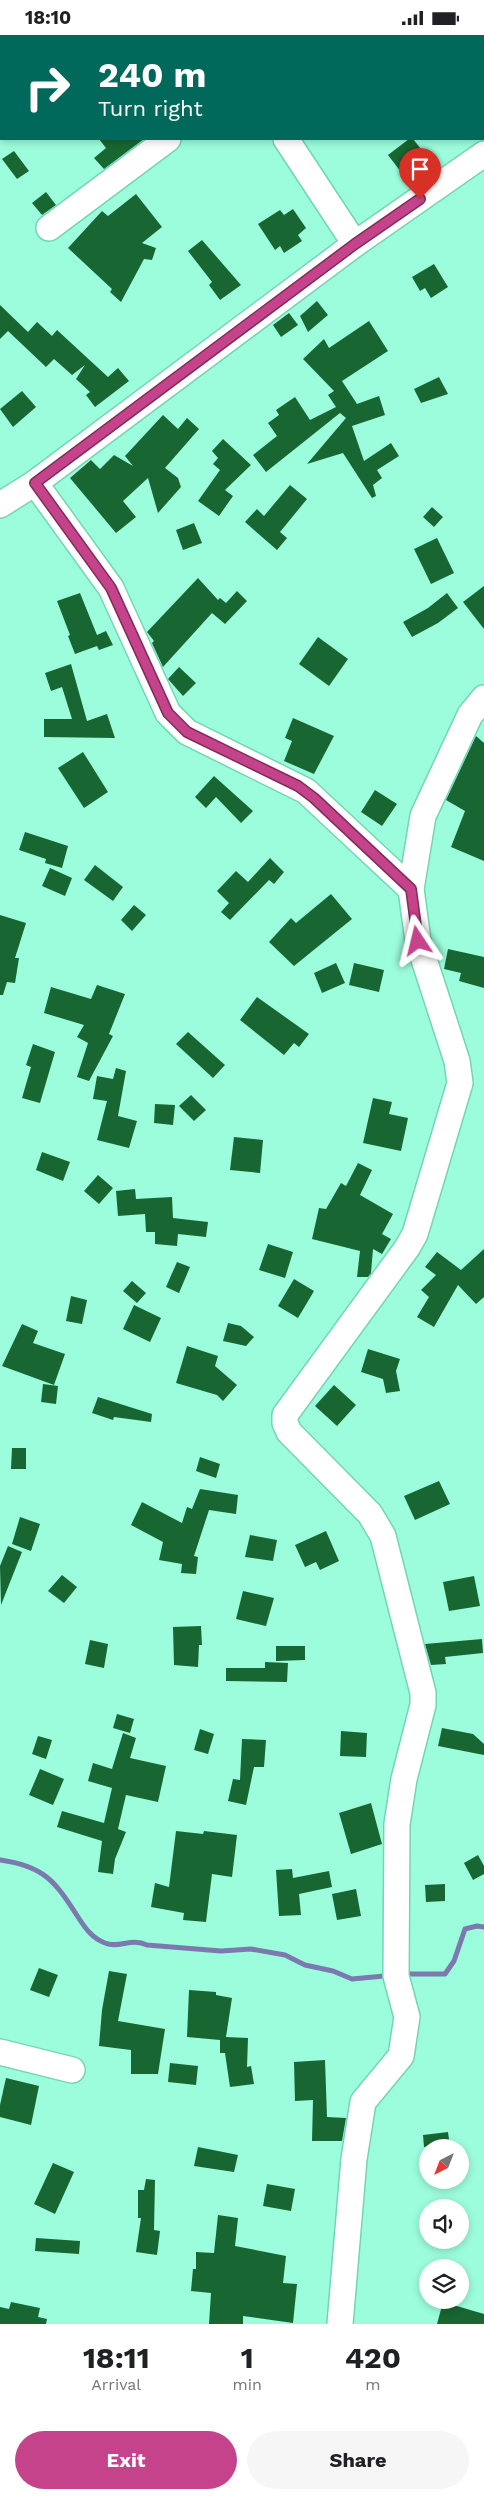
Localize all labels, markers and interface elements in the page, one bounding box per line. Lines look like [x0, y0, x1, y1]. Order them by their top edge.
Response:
text: 18:10 [25, 6, 71, 29]
text: 240 m [98, 54, 207, 96]
icon: right [15, 55, 80, 120]
text: Turn right [98, 96, 203, 121]
pin [399, 148, 441, 199]
icon: arrive [406, 155, 434, 183]
position arrow [391, 914, 443, 966]
north arrow [419, 2139, 469, 2189]
map controls [419, 2139, 469, 2309]
button: sound [419, 2199, 469, 2249]
button: layers [419, 2259, 469, 2309]
text: 18:11 [83, 2340, 150, 2375]
text: 1 [241, 2340, 254, 2375]
text: 420 [345, 2340, 401, 2375]
text: Arrival [91, 2375, 141, 2394]
text: min [232, 2375, 262, 2394]
text: m [365, 2375, 381, 2394]
button: Exit [15, 2431, 237, 2489]
button: Share [247, 2431, 469, 2489]

